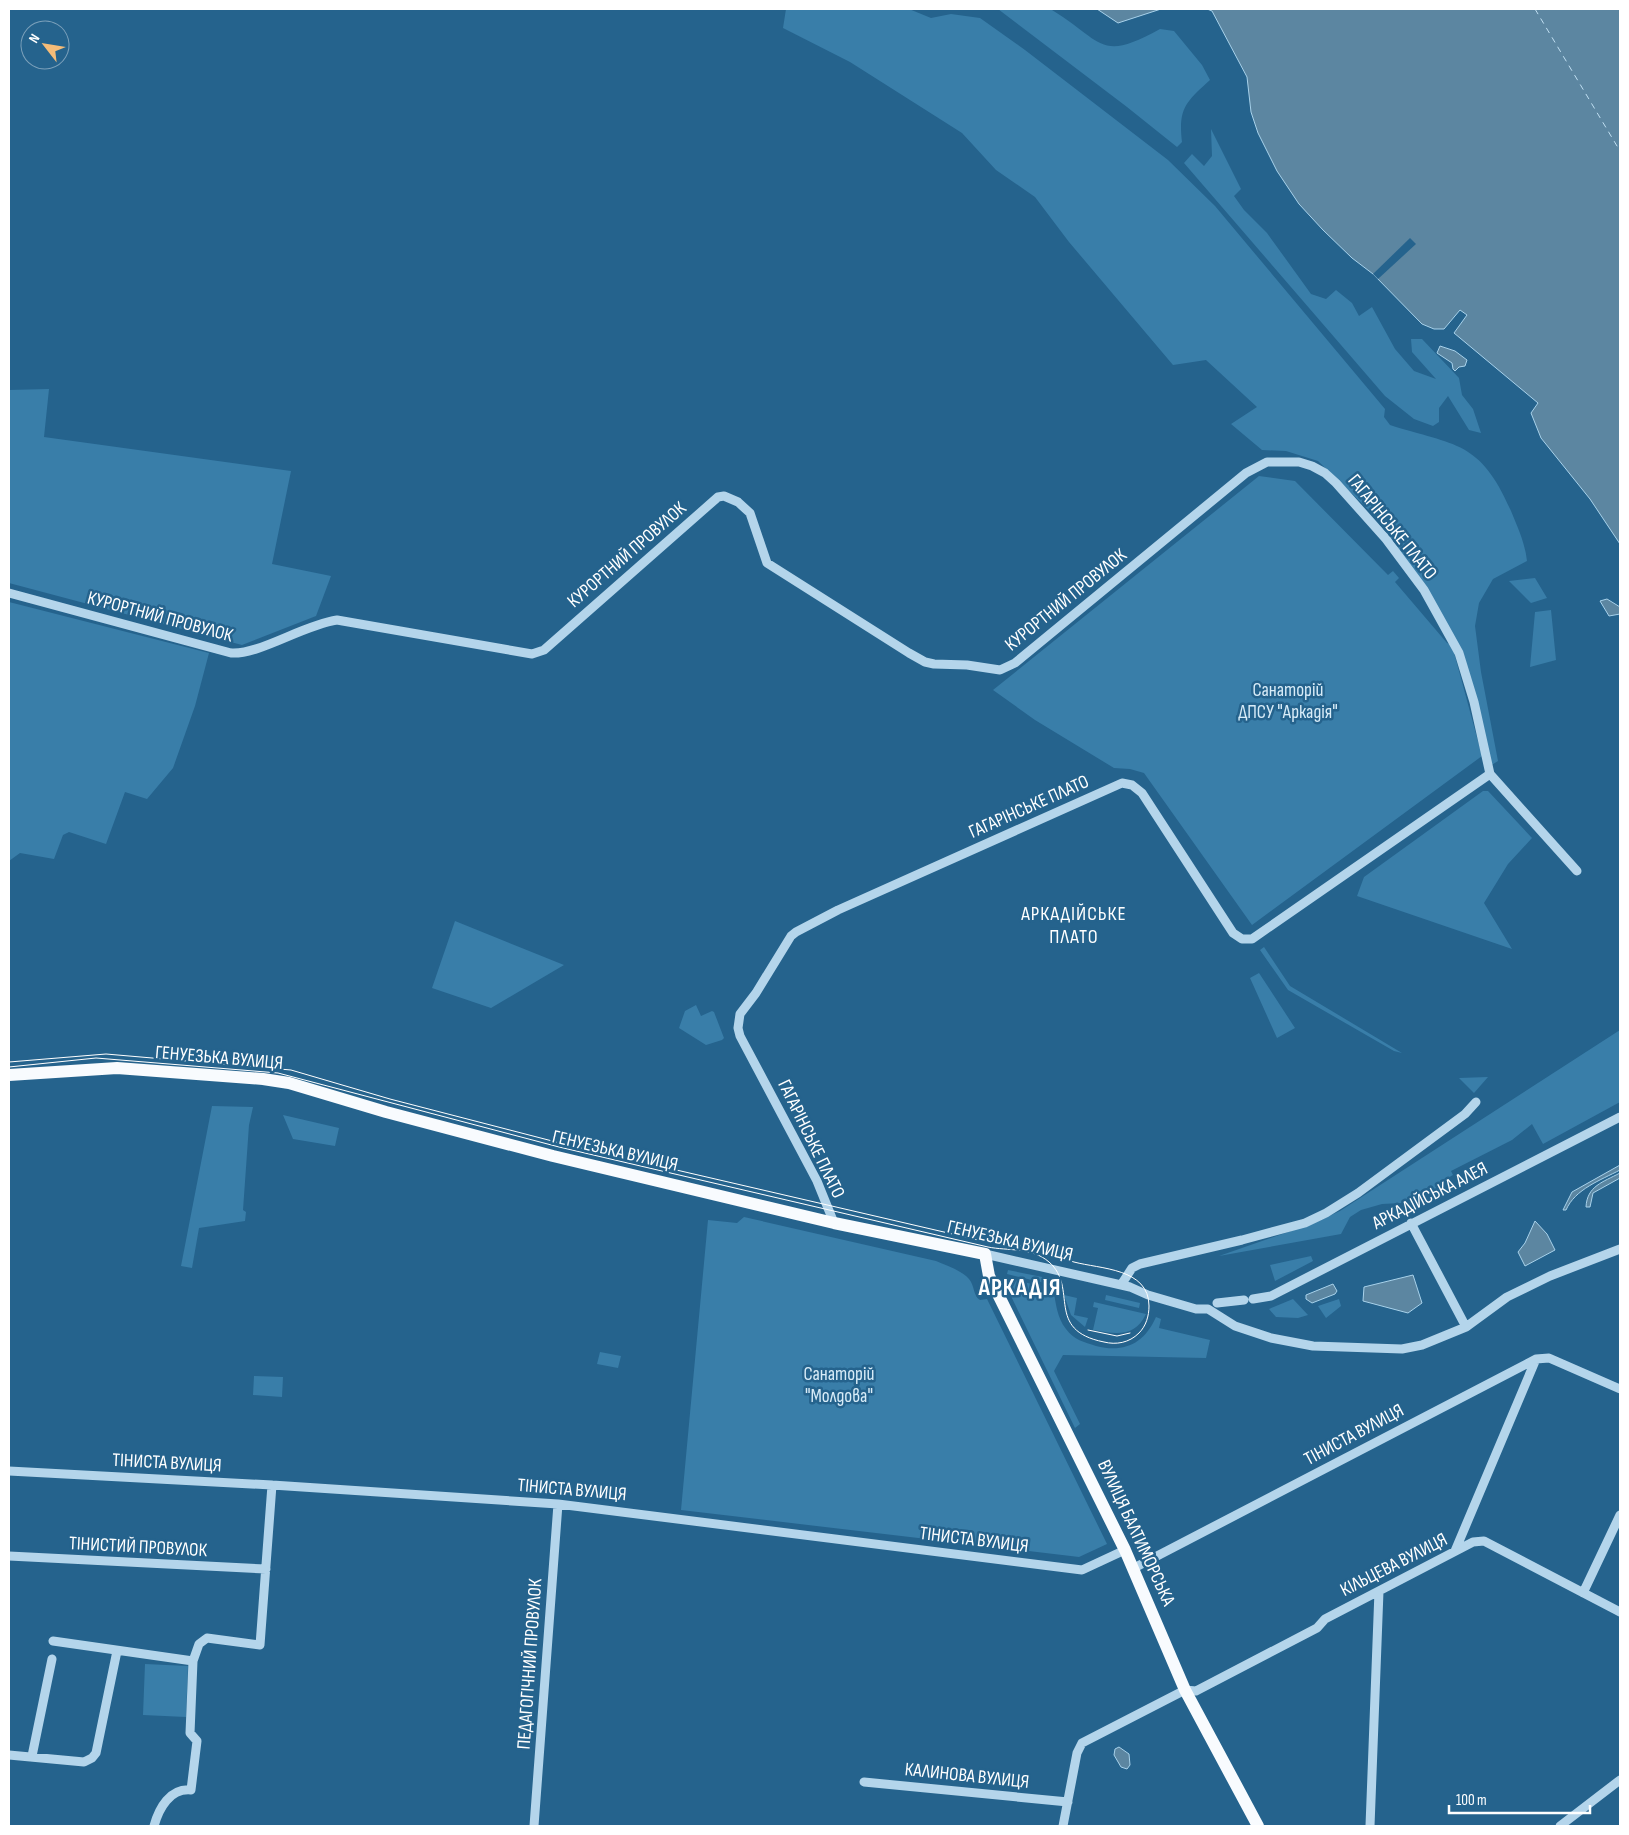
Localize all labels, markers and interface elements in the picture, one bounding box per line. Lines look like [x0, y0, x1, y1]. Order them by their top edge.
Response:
north arrow [20, 20, 70, 70]
text: N [25, 31, 43, 46]
street label: ГАГАРІНСЬКЕ ПЛАТО [1343, 470, 1441, 584]
street label: КУРОРТНИЙ ПРОВУЛОК [563, 497, 691, 613]
street label: КУРОРТНИЙ ПРОВУЛОК [1001, 544, 1132, 656]
street label: КУРОРТНИЙ ПРОВУЛОК [85, 587, 236, 648]
park label: Санаторій ДПСУ "Аркадія" [1238, 679, 1338, 724]
street label: ГАГАРІНСЬКЕ ПЛАТО [965, 770, 1093, 844]
district label: АРКАДІЙСЬКЕ ПЛАТО [1020, 902, 1127, 949]
street label: ГЕНУЕЗЬКА ВУЛИЦЯ [154, 1041, 284, 1075]
street label: ГАГАРІНСЬКЕ ПЛАТО [772, 1076, 850, 1202]
street label: ГЕНУЕЗЬКА ВУЛИЦЯ [550, 1125, 680, 1177]
street label: АРКАДІЙСЬКА АЛЕЯ [1368, 1157, 1491, 1235]
street label: ГЕНУЕЗЬКА ВУЛИЦЯ [945, 1215, 1075, 1267]
district label: АРКАДІЯ [978, 1273, 1061, 1302]
park label: Санаторій "Молдова" [804, 1363, 874, 1408]
street label: ТІНИСТА ВУЛИЦЯ [1300, 1399, 1408, 1471]
street label: ТІНИСТА ВУЛИЦЯ [112, 1449, 222, 1477]
street label: ВУЛИЦЯ БАЛТИМОРСЬКА [1092, 1456, 1180, 1611]
street label: ТІНИСТА ВУЛИЦЯ [517, 1474, 627, 1506]
street label: ТІНИСТА ВУЛИЦЯ [918, 1522, 1030, 1558]
street label: КІЛЬЦЕВА ВУЛИЦЯ [1337, 1528, 1451, 1602]
street label: ТІНИСТИЙ ПРОВУЛОК [68, 1532, 208, 1562]
street label: ПЕДАГОГІЧНИЙ ПРОВУЛОК [513, 1577, 547, 1750]
street label: КАЛИНОВА ВУЛИЦЯ [904, 1758, 1030, 1794]
scale bar [1449, 1782, 1590, 1814]
text: 100 m [1456, 1791, 1487, 1810]

